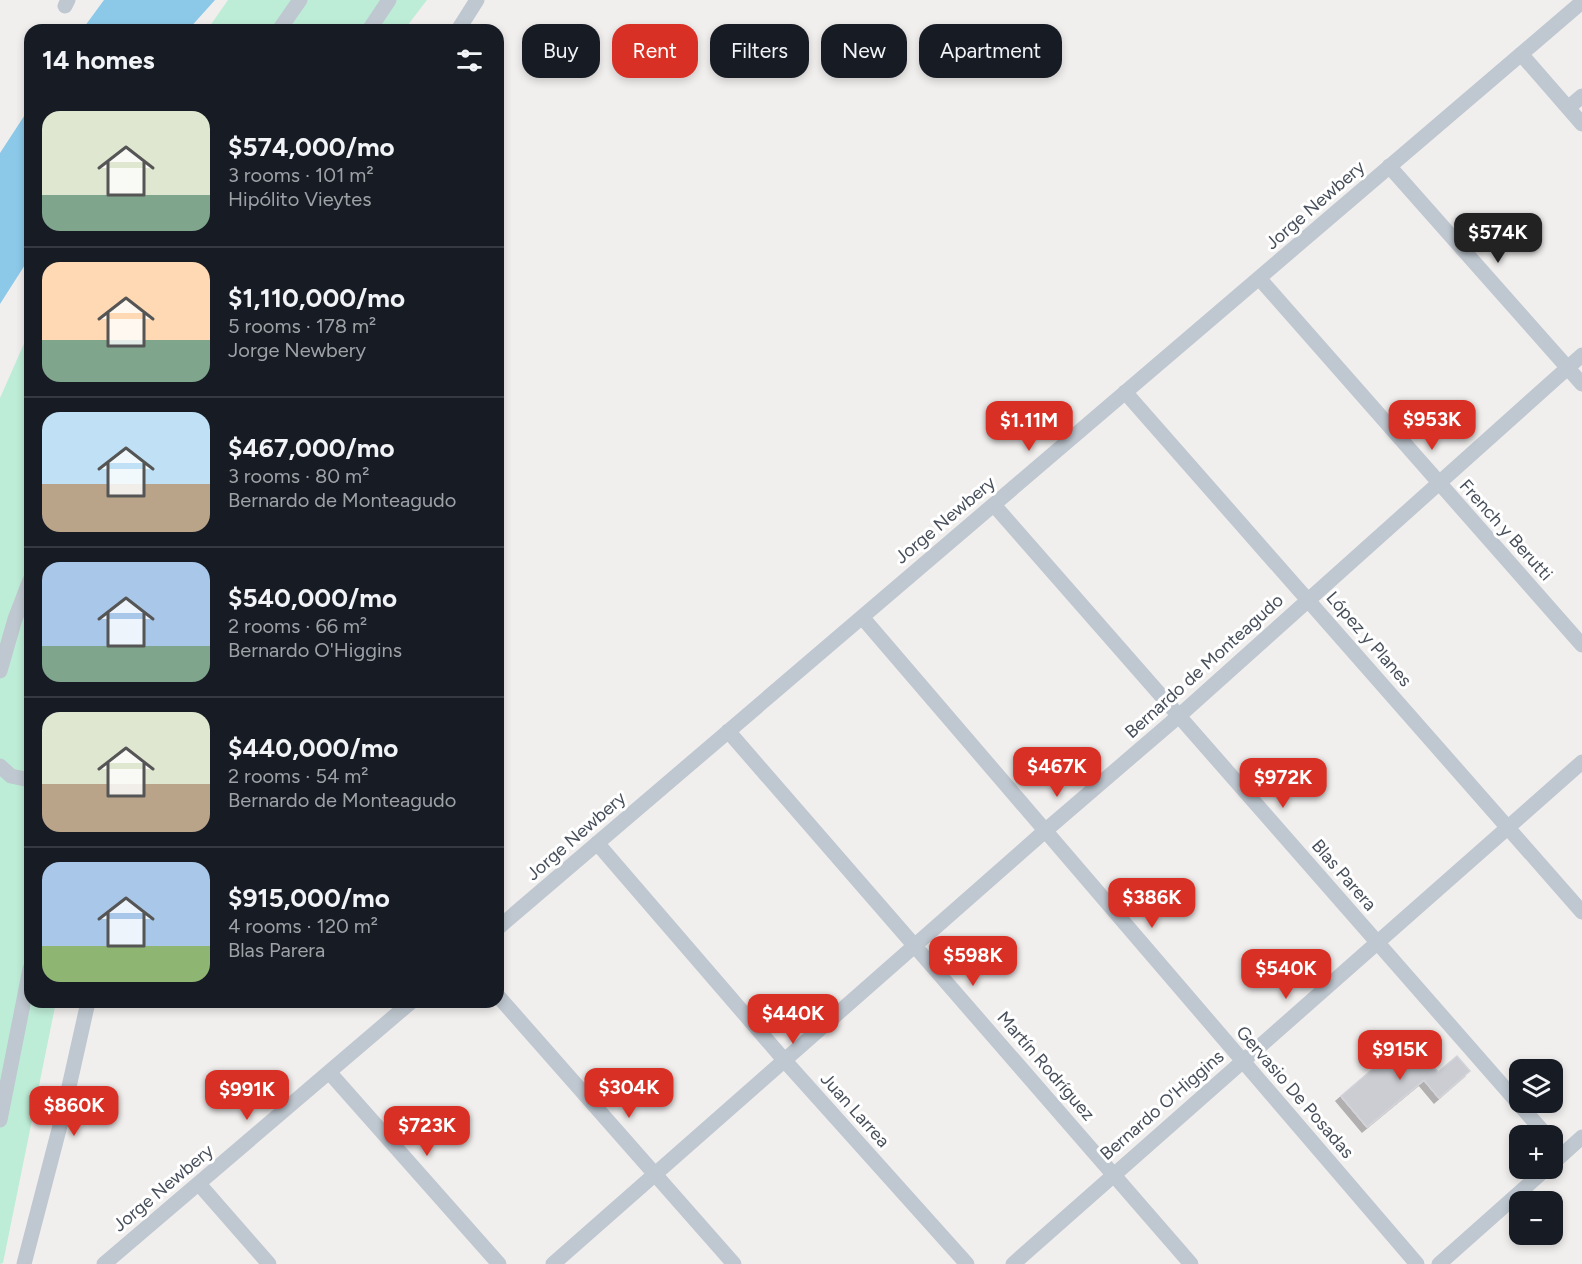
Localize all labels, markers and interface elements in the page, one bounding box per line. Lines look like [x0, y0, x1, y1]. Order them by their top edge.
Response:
chip: Buy [522, 24, 600, 78]
chip: Rent [612, 24, 698, 78]
chip: Filters [710, 24, 809, 78]
chip: New [821, 24, 907, 78]
chip: Apartment [919, 24, 1062, 78]
text: 14 homes [42, 44, 155, 76]
icon: filters [453, 44, 486, 77]
text: $574,000/mo [228, 131, 395, 163]
icon: home [90, 135, 162, 207]
street label: Jorge Newbery [1261, 156, 1369, 254]
text: 3 rooms · 101 m² [228, 163, 374, 187]
text: Hipólito Vieytes [228, 187, 372, 211]
pin: $574K [1456, 213, 1540, 264]
text: $574K [1468, 220, 1528, 244]
text: $1,110,000/mo [228, 282, 405, 314]
icon: home [90, 286, 162, 358]
text: 5 rooms · 178 m² [228, 314, 376, 338]
text: Jorge Newbery [228, 338, 366, 362]
pin: $953K [1390, 400, 1474, 451]
pin: $1.11M [980, 401, 1078, 452]
text: $953K [1403, 407, 1461, 431]
text: $1.11M [1000, 408, 1058, 432]
text: $467,000/mo [228, 432, 395, 464]
icon: home [90, 436, 162, 508]
text: 3 rooms · 80 m² [228, 464, 369, 488]
street label: Jorge Newbery [890, 471, 1000, 568]
street label: French y Berutti [1455, 475, 1557, 585]
text: Bernardo de Monteagudo [228, 488, 456, 512]
text: $540,000/mo [228, 582, 397, 614]
icon: home [90, 586, 162, 658]
street label: López y Planes [1322, 587, 1416, 691]
street label: Bernardo de Monteagudo [1120, 589, 1288, 743]
text: 2 rooms · 66 m² [228, 614, 367, 638]
text: Bernardo O'Higgins [228, 638, 402, 662]
text: $440,000/mo [228, 732, 398, 764]
icon: home [90, 736, 162, 808]
pin: $467K [1015, 747, 1099, 798]
text: $467K [1027, 754, 1087, 778]
pin: $972K [1241, 758, 1325, 809]
text: 2 rooms · 54 m² [228, 764, 368, 788]
text: $972K [1254, 765, 1312, 789]
street label: Jorge Newbery [522, 787, 630, 885]
text: Bernardo de Monteagudo [228, 788, 456, 812]
street label: Blas Parera [1307, 835, 1381, 915]
pin: $386K [1110, 878, 1194, 929]
text: $915,000/mo [228, 882, 390, 914]
text: $386K [1122, 885, 1182, 909]
icon: home [90, 886, 162, 958]
text: 4 rooms · 120 m² [228, 914, 378, 938]
pin: $598K [931, 936, 1015, 987]
text: Blas Parera [228, 938, 325, 962]
text: $598K [943, 943, 1003, 967]
pin: $540K [1244, 949, 1328, 1000]
text: $540K [1255, 956, 1317, 980]
pin: $440K [751, 994, 835, 1045]
text: $440K [762, 1001, 824, 1025]
street label: Martín Rodríguez [993, 1007, 1100, 1125]
street label: Gervasio De Posadas [1231, 1021, 1359, 1163]
pin: $915K [1358, 1030, 1442, 1081]
text: $915K [1372, 1037, 1428, 1061]
street label: Bernardo O'Higgins [1096, 1045, 1228, 1165]
map controls [1509, 1059, 1563, 1245]
button: layers [1509, 1059, 1563, 1113]
pin: $304K [587, 1068, 671, 1119]
street label: Juan Larrea [816, 1068, 894, 1152]
pin: $991K [205, 1070, 289, 1121]
text: $304K [598, 1075, 660, 1099]
text: $991K [219, 1077, 275, 1101]
pin: $860K [32, 1086, 116, 1137]
text: $860K [43, 1093, 105, 1117]
pin: $723K [385, 1106, 469, 1157]
text: $723K [398, 1113, 456, 1137]
button: + [1509, 1125, 1563, 1179]
street label: Jorge Newbery [108, 1139, 218, 1236]
button: − [1509, 1191, 1563, 1245]

